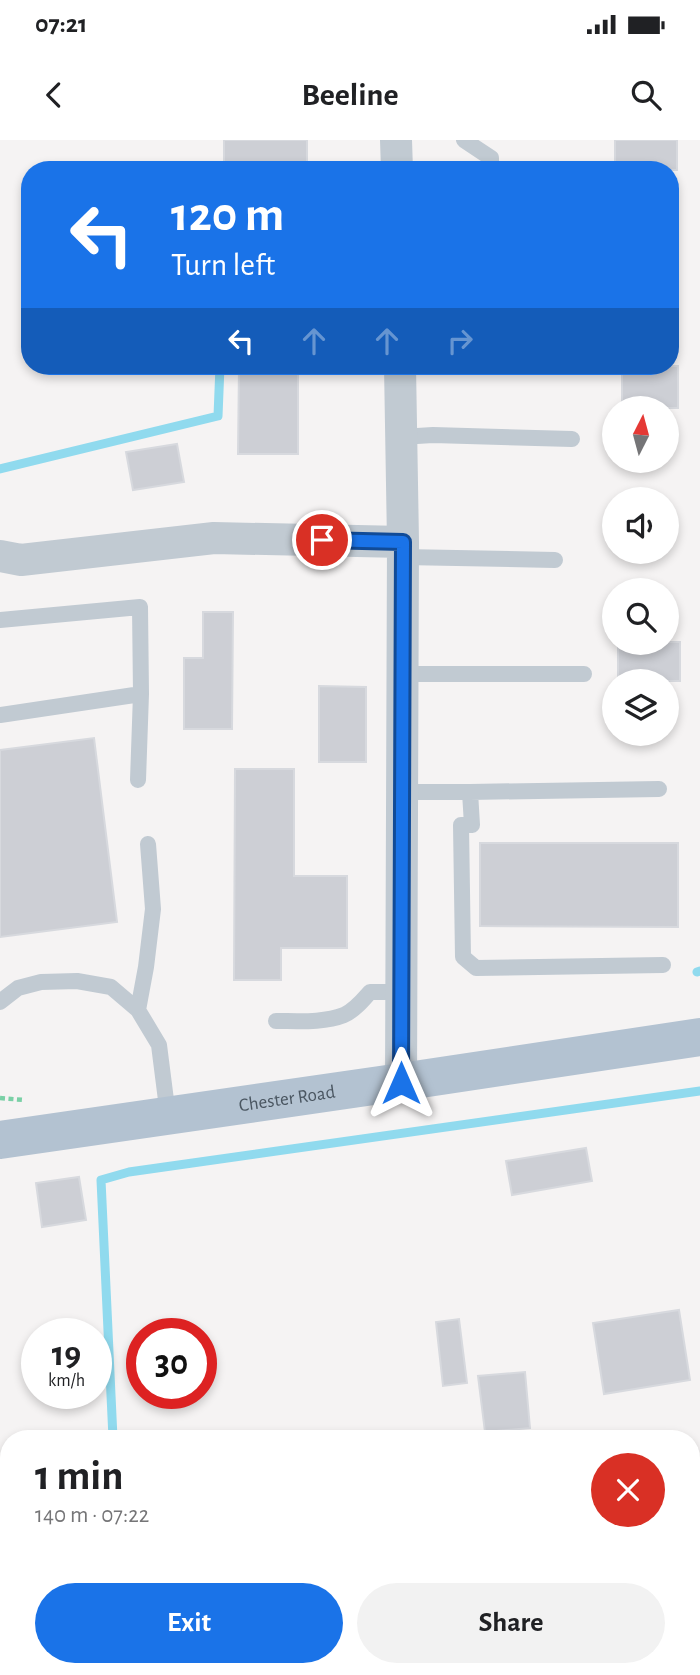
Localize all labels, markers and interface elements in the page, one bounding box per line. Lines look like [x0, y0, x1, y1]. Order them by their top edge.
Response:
text: 07:21 [35, 11, 87, 37]
icon: back [35, 76, 73, 114]
icon: search [627, 76, 665, 114]
text: Beeline [301, 79, 399, 111]
icon: left [56, 189, 147, 280]
text: 120 m [171, 191, 284, 240]
text: Turn left [171, 249, 275, 281]
icon: left [222, 322, 260, 360]
icon: ahead [295, 322, 333, 360]
icon: ahead [368, 322, 406, 360]
icon: right [441, 322, 479, 360]
north arrow [602, 396, 679, 472]
map controls [602, 396, 679, 746]
button: sound [602, 487, 679, 564]
pin [292, 510, 352, 570]
icon: arrive [303, 521, 341, 559]
button: search [602, 578, 679, 655]
button: layers [602, 669, 679, 746]
position arrow [364, 1046, 438, 1120]
street label: Chester Road [238, 1082, 337, 1115]
speed limit sign: 30 [126, 1318, 217, 1409]
text: 19 [52, 1337, 81, 1372]
text: km/h [48, 1372, 85, 1390]
button: close [591, 1453, 665, 1527]
text: 1 min [35, 1455, 124, 1497]
text: 140 m · 07:22 [35, 1504, 149, 1527]
button: Exit [35, 1583, 343, 1663]
button: Share [357, 1583, 665, 1663]

